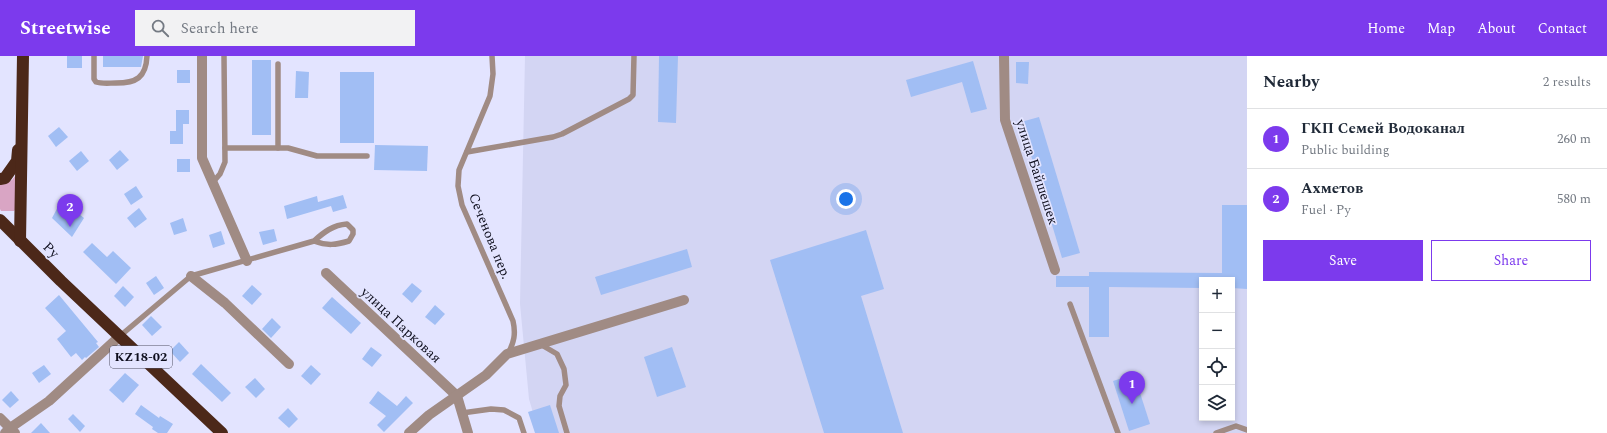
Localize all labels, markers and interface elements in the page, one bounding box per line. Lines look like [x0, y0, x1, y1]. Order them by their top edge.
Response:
search box [135, 10, 415, 46]
text: Streetwise [20, 14, 111, 43]
icon: search [149, 17, 171, 39]
text: Search here [181, 17, 259, 40]
text: Home [1367, 18, 1405, 39]
text: Map [1427, 18, 1455, 39]
text: About [1477, 18, 1516, 39]
text: Contact [1538, 18, 1587, 39]
text: Nearby [1263, 69, 1319, 95]
text: 2 results [1543, 72, 1591, 92]
street label: улица Байшешек [1010, 116, 1064, 228]
text: ГКП Семей Водоканал [1301, 117, 1465, 140]
text: 1 [1272, 129, 1280, 149]
text: 260 m [1557, 129, 1591, 149]
text: Public building [1301, 140, 1390, 160]
text: Ахметов [1301, 177, 1363, 200]
your location [836, 189, 856, 209]
text: 2 [1272, 189, 1280, 209]
text: 580 m [1557, 189, 1591, 209]
street label: Сеченова пер. [463, 190, 517, 282]
pin: 2 [57, 194, 83, 227]
text: Fuel · Ру [1301, 200, 1351, 220]
street label: Ру [38, 237, 65, 264]
button: Save [1263, 240, 1423, 281]
button: Share [1431, 240, 1591, 281]
map controls [1199, 277, 1235, 421]
button: + [1199, 277, 1235, 313]
street label: улица Парковая [355, 281, 446, 368]
button: − [1199, 313, 1235, 349]
road number: KZ18-02 [110, 346, 172, 368]
button: locate [1199, 349, 1235, 385]
pin: 1 [1119, 371, 1145, 404]
button: layers [1199, 385, 1235, 421]

